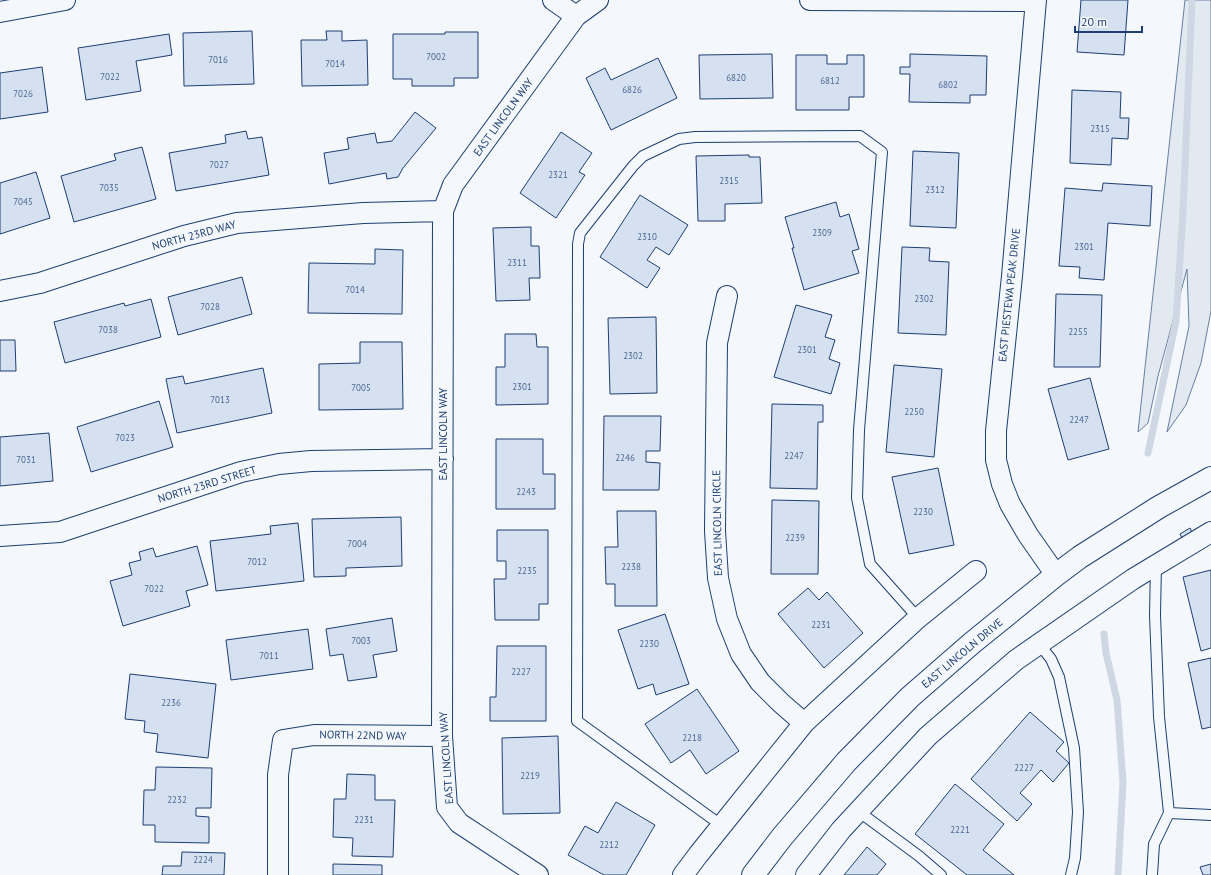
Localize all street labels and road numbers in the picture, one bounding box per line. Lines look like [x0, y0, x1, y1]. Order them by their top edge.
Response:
street label: EAST LINCOLN WAY [470, 75, 537, 159]
street label: NORTH 23RD WAY [150, 217, 238, 253]
street label: EAST PIESTEWA PEAK DRIVE [995, 227, 1023, 363]
street label: EAST LINCOLN WAY [436, 387, 450, 481]
street label: NORTH 23RD STREET [156, 462, 258, 506]
street label: EAST LINCOLN CIRCLE [709, 470, 725, 576]
street label: EAST LINCOLN DRIVE [919, 615, 1006, 691]
street label: EAST LINCOLN WAY [436, 710, 456, 805]
street label: NORTH 22ND WAY [319, 727, 408, 743]

